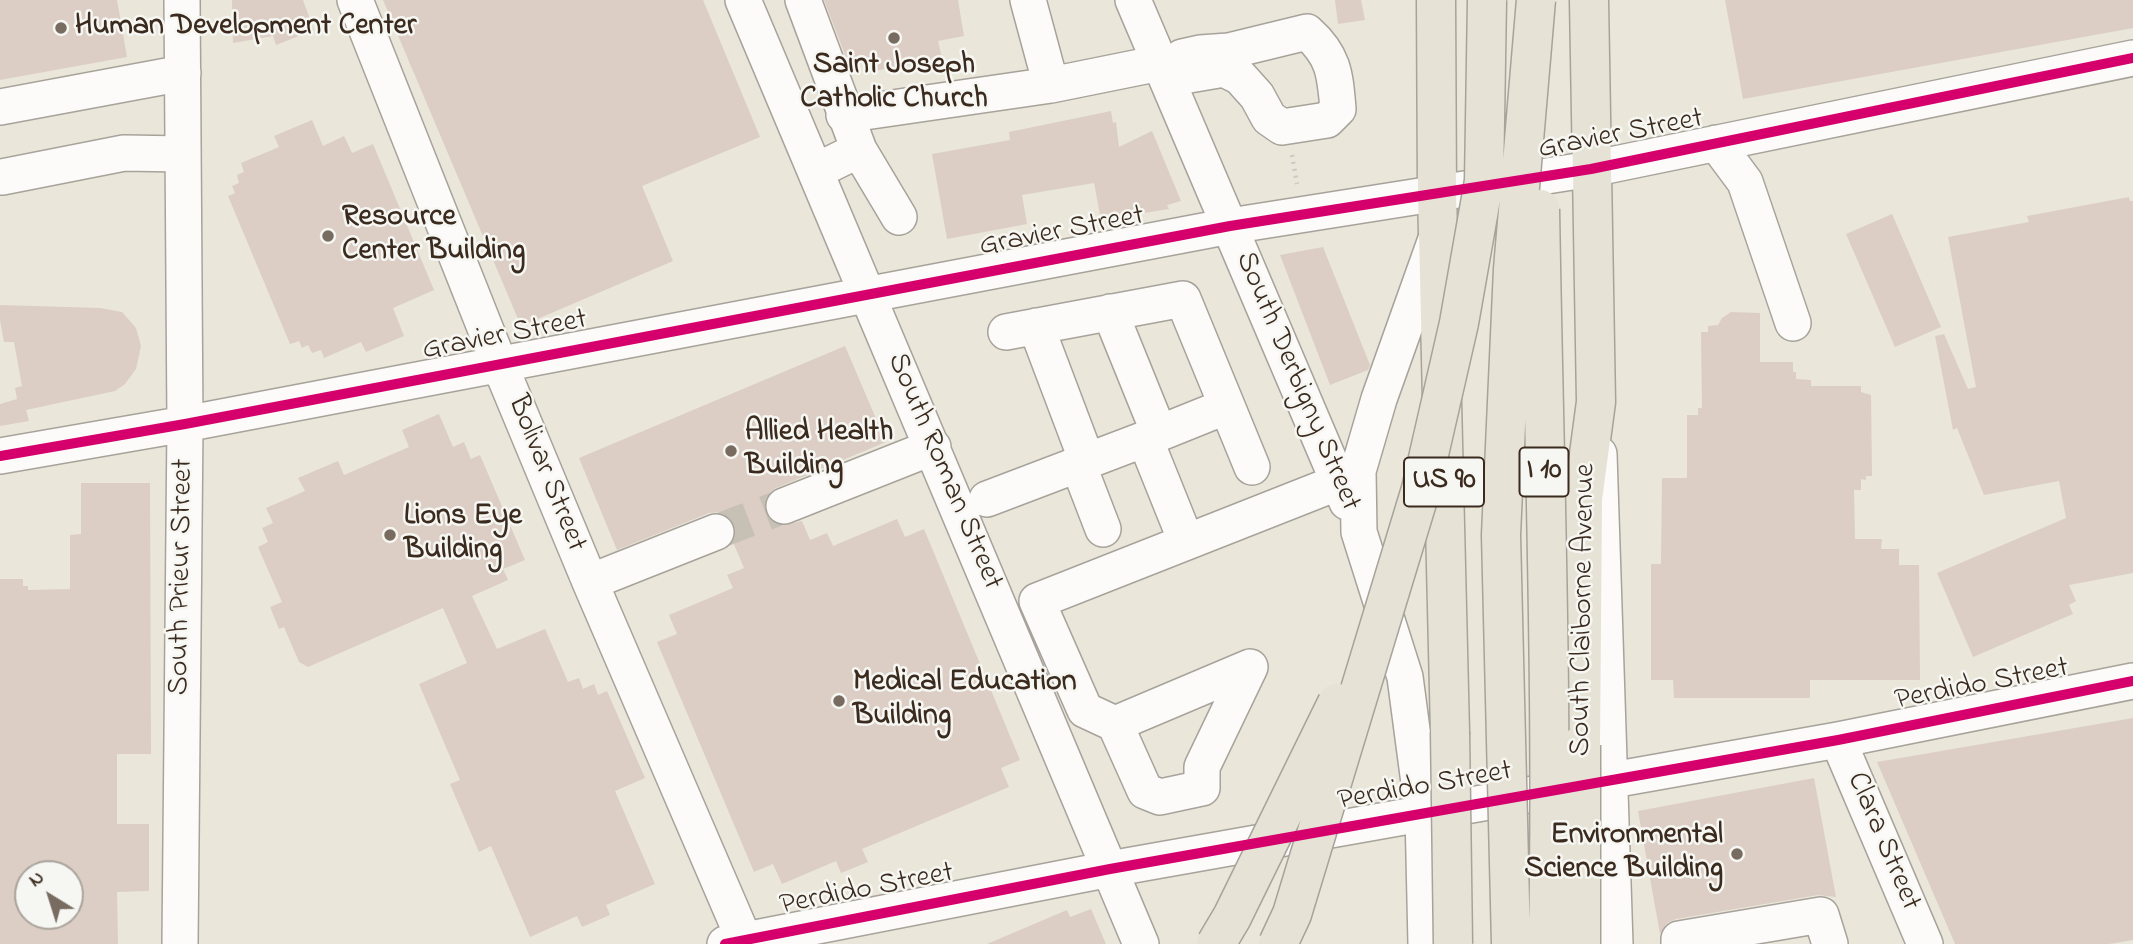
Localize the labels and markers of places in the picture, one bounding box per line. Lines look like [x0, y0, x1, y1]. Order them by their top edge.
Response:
place label: Human Development Center [75, 10, 416, 46]
marker: Human Development Center [53, 20, 69, 36]
marker: Saint Joseph Catholic Church [886, 30, 902, 46]
place label: Saint Joseph Catholic Church [800, 49, 988, 119]
place label: Resource Center Building [342, 201, 525, 272]
marker: Resource Center Building [320, 228, 336, 244]
place label: Allied Health Building [745, 416, 893, 486]
marker: Allied Health Building [723, 443, 739, 459]
place label: Lions Eye Building [404, 500, 522, 570]
marker: Lions Eye Building [382, 527, 398, 543]
place label: Medical Education Building [853, 666, 1076, 736]
marker: Medical Education Building [831, 693, 847, 709]
place label: Environmental Science Building [1524, 819, 1723, 890]
marker: Environmental Science Building [1729, 846, 1745, 862]

